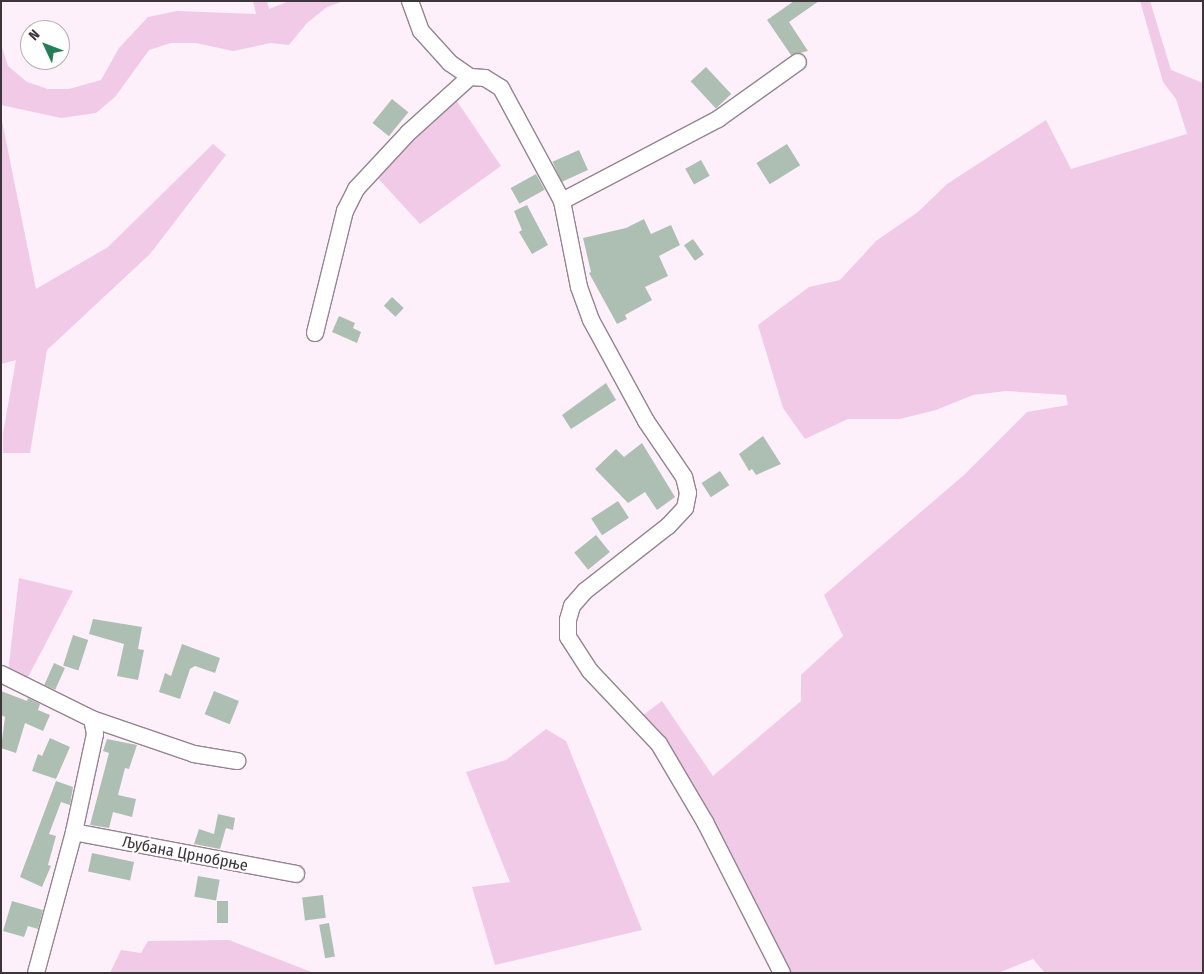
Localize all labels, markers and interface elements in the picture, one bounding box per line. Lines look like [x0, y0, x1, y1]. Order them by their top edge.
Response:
north arrow [20, 20, 70, 70]
text: N [25, 26, 43, 44]
street label: Љубана Црнобрње [120, 832, 250, 876]

